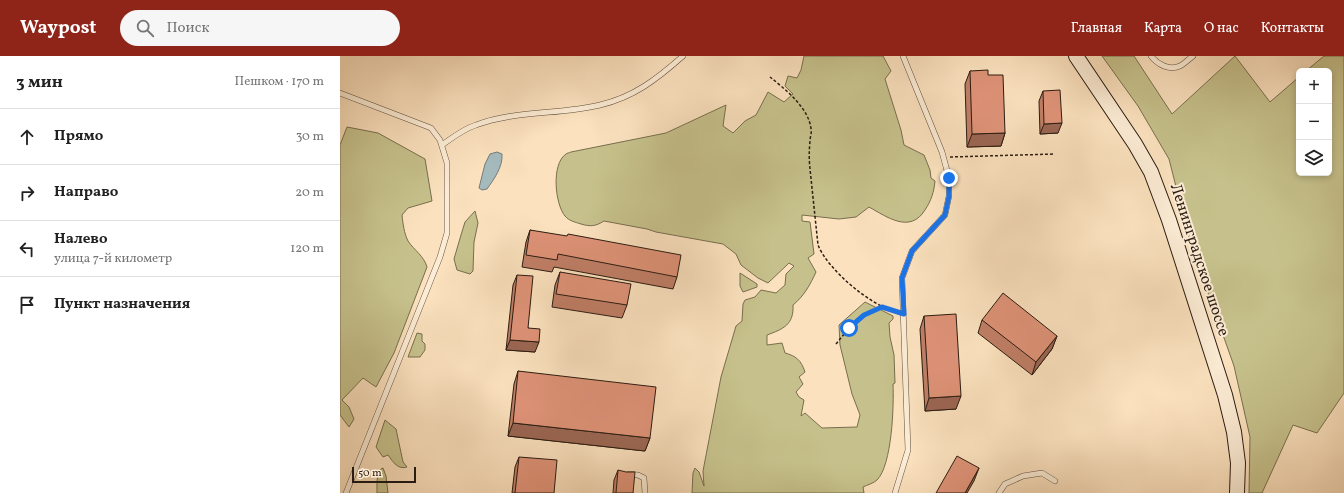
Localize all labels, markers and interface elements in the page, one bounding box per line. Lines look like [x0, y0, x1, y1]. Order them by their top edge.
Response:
search box [120, 10, 400, 46]
text: Waypost [20, 15, 96, 41]
icon: search [134, 17, 156, 39]
text: Поиск [166, 18, 209, 39]
text: Главная [1071, 19, 1122, 38]
text: Карта [1144, 19, 1182, 38]
text: О нас [1204, 19, 1239, 38]
text: Контакты [1261, 19, 1324, 38]
map controls [1296, 68, 1332, 176]
button: + [1296, 68, 1332, 104]
text: 3 мин [16, 71, 63, 94]
text: Пешком · 170 m [235, 73, 324, 91]
button: − [1296, 104, 1332, 140]
icon: ahead [16, 126, 38, 148]
text: Прямо [54, 126, 103, 147]
text: 30 m [296, 128, 324, 146]
button: layers [1296, 140, 1332, 176]
route end [940, 169, 958, 187]
street label: Ленинградское шоссе [1164, 181, 1234, 339]
icon: right [16, 182, 38, 204]
text: Направо [54, 182, 118, 203]
text: 20 m [295, 184, 324, 202]
text: Налево [54, 229, 108, 250]
icon: left [16, 238, 38, 260]
text: 120 m [290, 240, 324, 258]
text: улица 7-й километр [54, 250, 172, 268]
icon: arrive [16, 294, 38, 316]
text: Пункт назначения [54, 294, 190, 315]
route start [840, 319, 858, 337]
scale bar [352, 465, 416, 484]
text: 50 m [358, 466, 382, 481]

